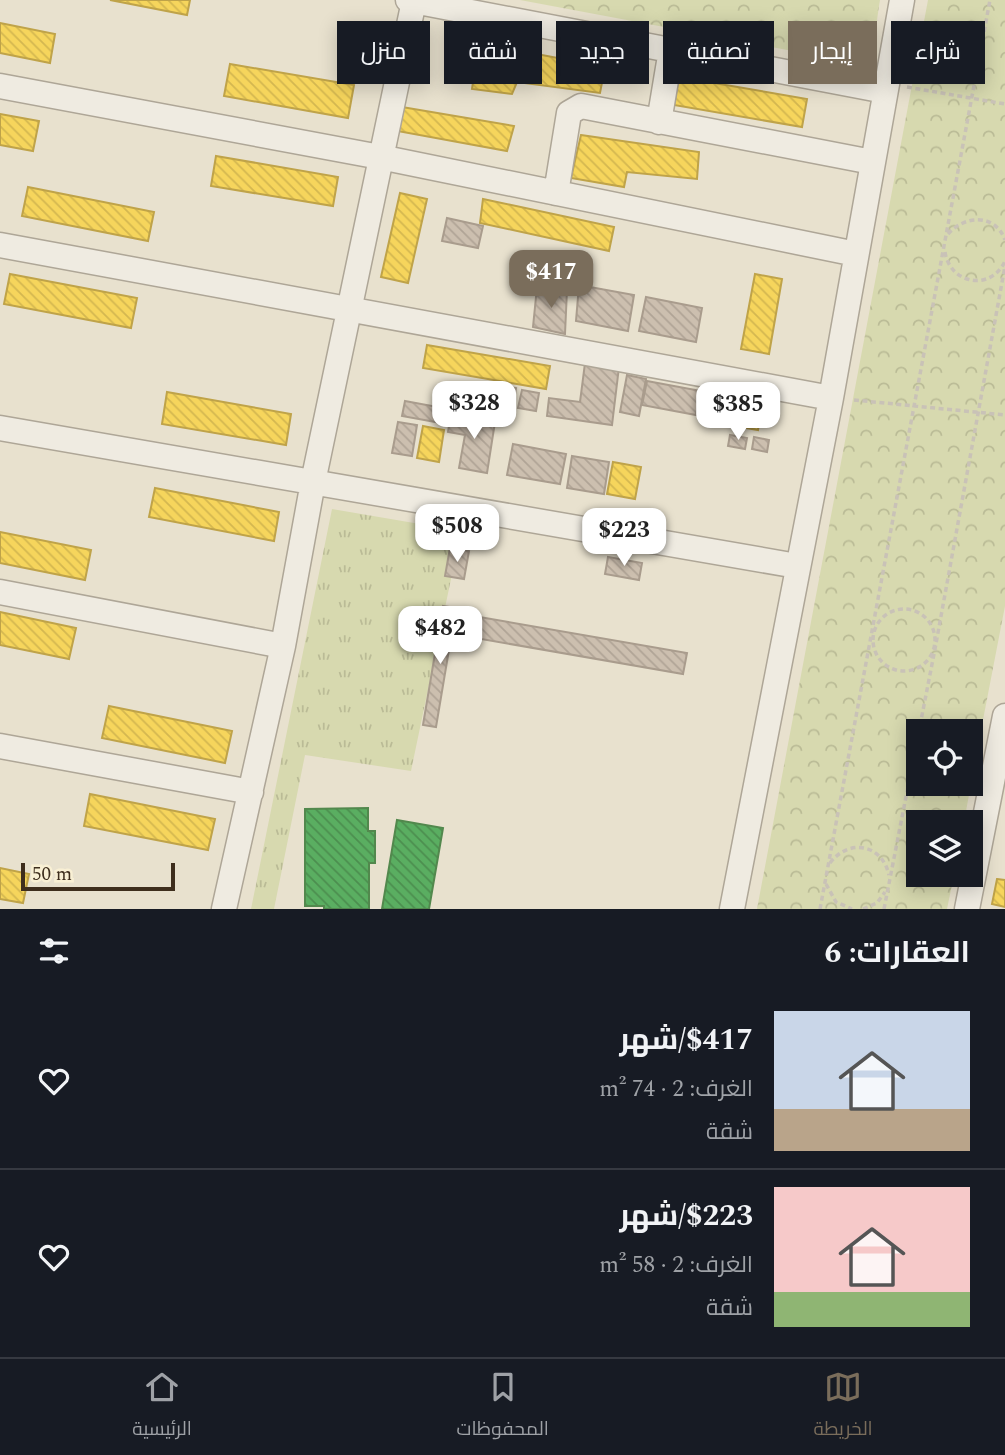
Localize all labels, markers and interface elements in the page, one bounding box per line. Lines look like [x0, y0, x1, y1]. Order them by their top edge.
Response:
chip: منزل [337, 21, 430, 84]
chip: شقة [444, 21, 542, 84]
chip: جديد [556, 21, 649, 84]
chip: تصفية [663, 21, 774, 84]
chip: إيجار [788, 21, 877, 84]
chip: شراء [891, 21, 985, 84]
pin: $417 [510, 250, 592, 310]
text: $417 [525, 255, 577, 290]
pin: $328 [433, 382, 515, 441]
pin: $385 [697, 382, 779, 442]
text: $328 [448, 386, 500, 421]
text: $385 [712, 387, 764, 422]
pin: $508 [416, 504, 498, 564]
pin: $223 [583, 508, 665, 568]
text: $508 [431, 509, 483, 544]
text: $223 [598, 513, 650, 548]
pin: $482 [399, 606, 481, 666]
text: $482 [414, 611, 466, 646]
map controls [906, 719, 983, 887]
button: locate [906, 719, 983, 796]
button: layers [906, 810, 983, 887]
scale bar [21, 860, 175, 892]
text: 50 m [32, 860, 72, 889]
text: العقارات: 6 [824, 930, 970, 976]
icon: filters [35, 932, 73, 970]
text: $417/شهر [619, 1017, 753, 1063]
icon: home [830, 1039, 914, 1123]
icon: heart [35, 1062, 73, 1100]
text: الغرف: 2 · 74 m² [599, 1072, 753, 1107]
text: شقة [706, 1115, 753, 1150]
text: $223/شهر [619, 1193, 753, 1239]
icon: home [830, 1215, 914, 1299]
icon: heart [35, 1238, 73, 1276]
text: الغرف: 2 · 58 m² [599, 1248, 753, 1283]
text: شقة [706, 1291, 753, 1326]
tab: الرئيسية [132, 1368, 192, 1446]
tab: المحفوظات [456, 1368, 549, 1446]
tab: الخريطة [813, 1368, 873, 1446]

